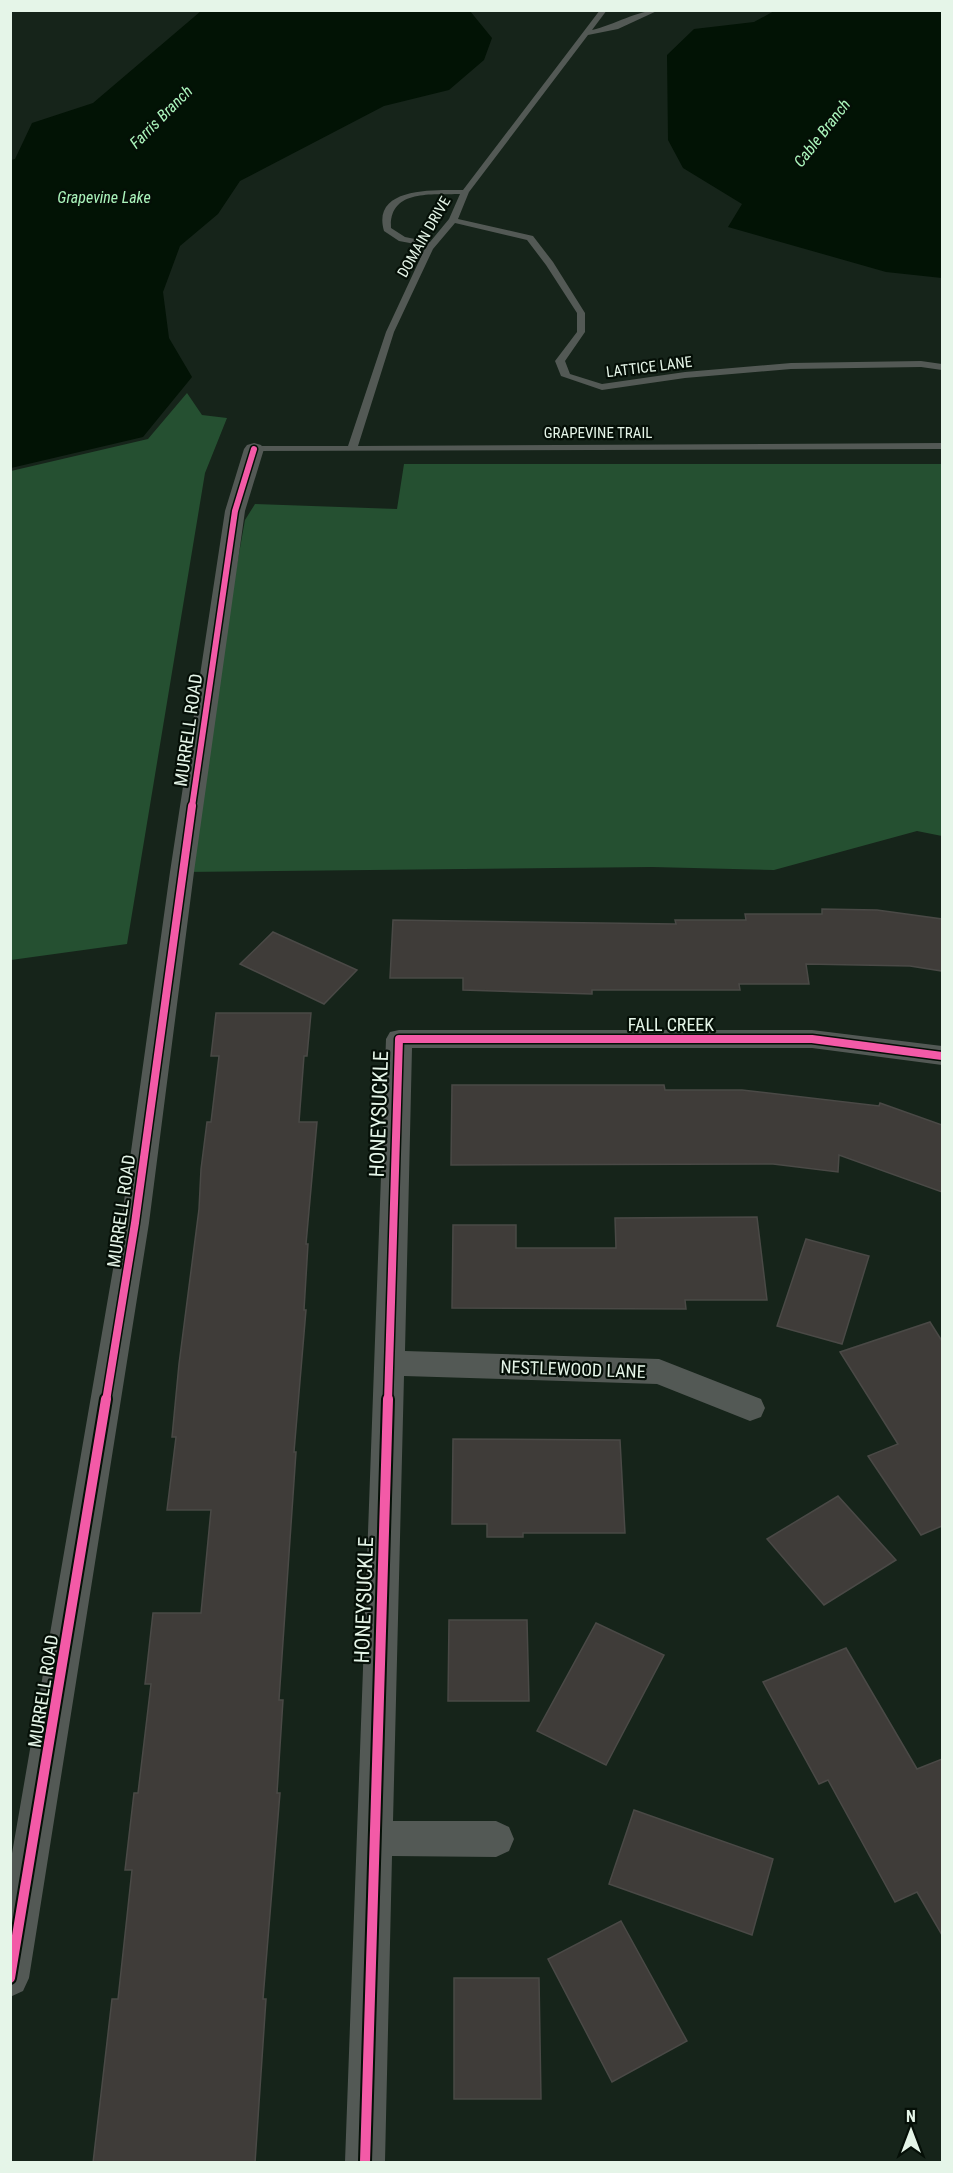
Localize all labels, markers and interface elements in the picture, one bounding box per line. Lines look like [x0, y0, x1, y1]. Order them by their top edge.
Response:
water label: Farris Branch [126, 82, 196, 152]
water label: Cable Branch [790, 95, 854, 171]
water label: Grapevine Lake [57, 188, 151, 207]
street label: DOMAIN DRIVE [394, 193, 454, 281]
street label: LATTICE LANE [605, 353, 693, 381]
street label: GRAPEVINE TRAIL [544, 424, 652, 442]
street label: MURRELL ROAD [170, 672, 206, 788]
street label: FALL CREEK [628, 1014, 714, 1035]
street label: HONEYSUCKLE [365, 1050, 393, 1178]
street label: MURRELL ROAD [103, 1153, 139, 1269]
street label: NESTLEWOOD LANE [500, 1356, 646, 1382]
street label: HONEYSUCKLE [350, 1536, 378, 1664]
street label: MURRELL ROAD [24, 1633, 62, 1749]
north arrow [881, 2101, 941, 2161]
text: N [906, 2107, 916, 2126]

